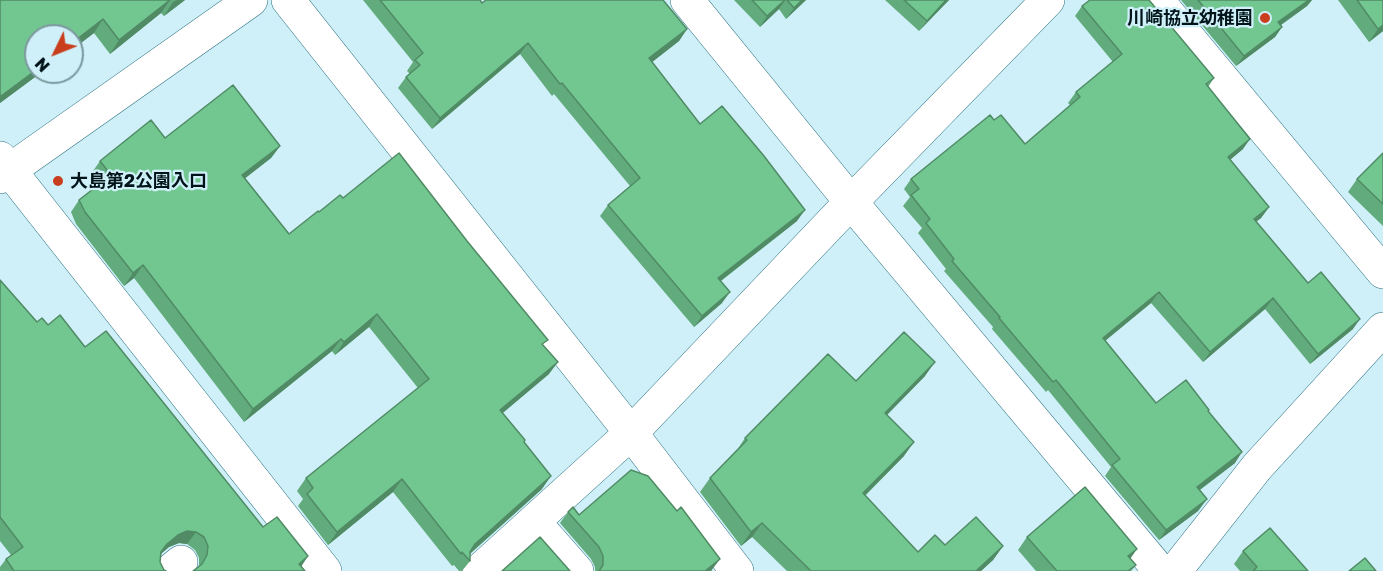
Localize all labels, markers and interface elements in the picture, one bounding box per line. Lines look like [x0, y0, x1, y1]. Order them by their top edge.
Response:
place label: 川崎協立幼稚園 [1127, 7, 1253, 29]
marker: 川崎協立幼稚園 [1258, 11, 1272, 25]
north arrow [24, 24, 84, 84]
text: N [31, 54, 54, 76]
place label: 大島第2公園入口 [70, 170, 207, 192]
marker: 大島第2公園入口 [51, 174, 65, 188]

